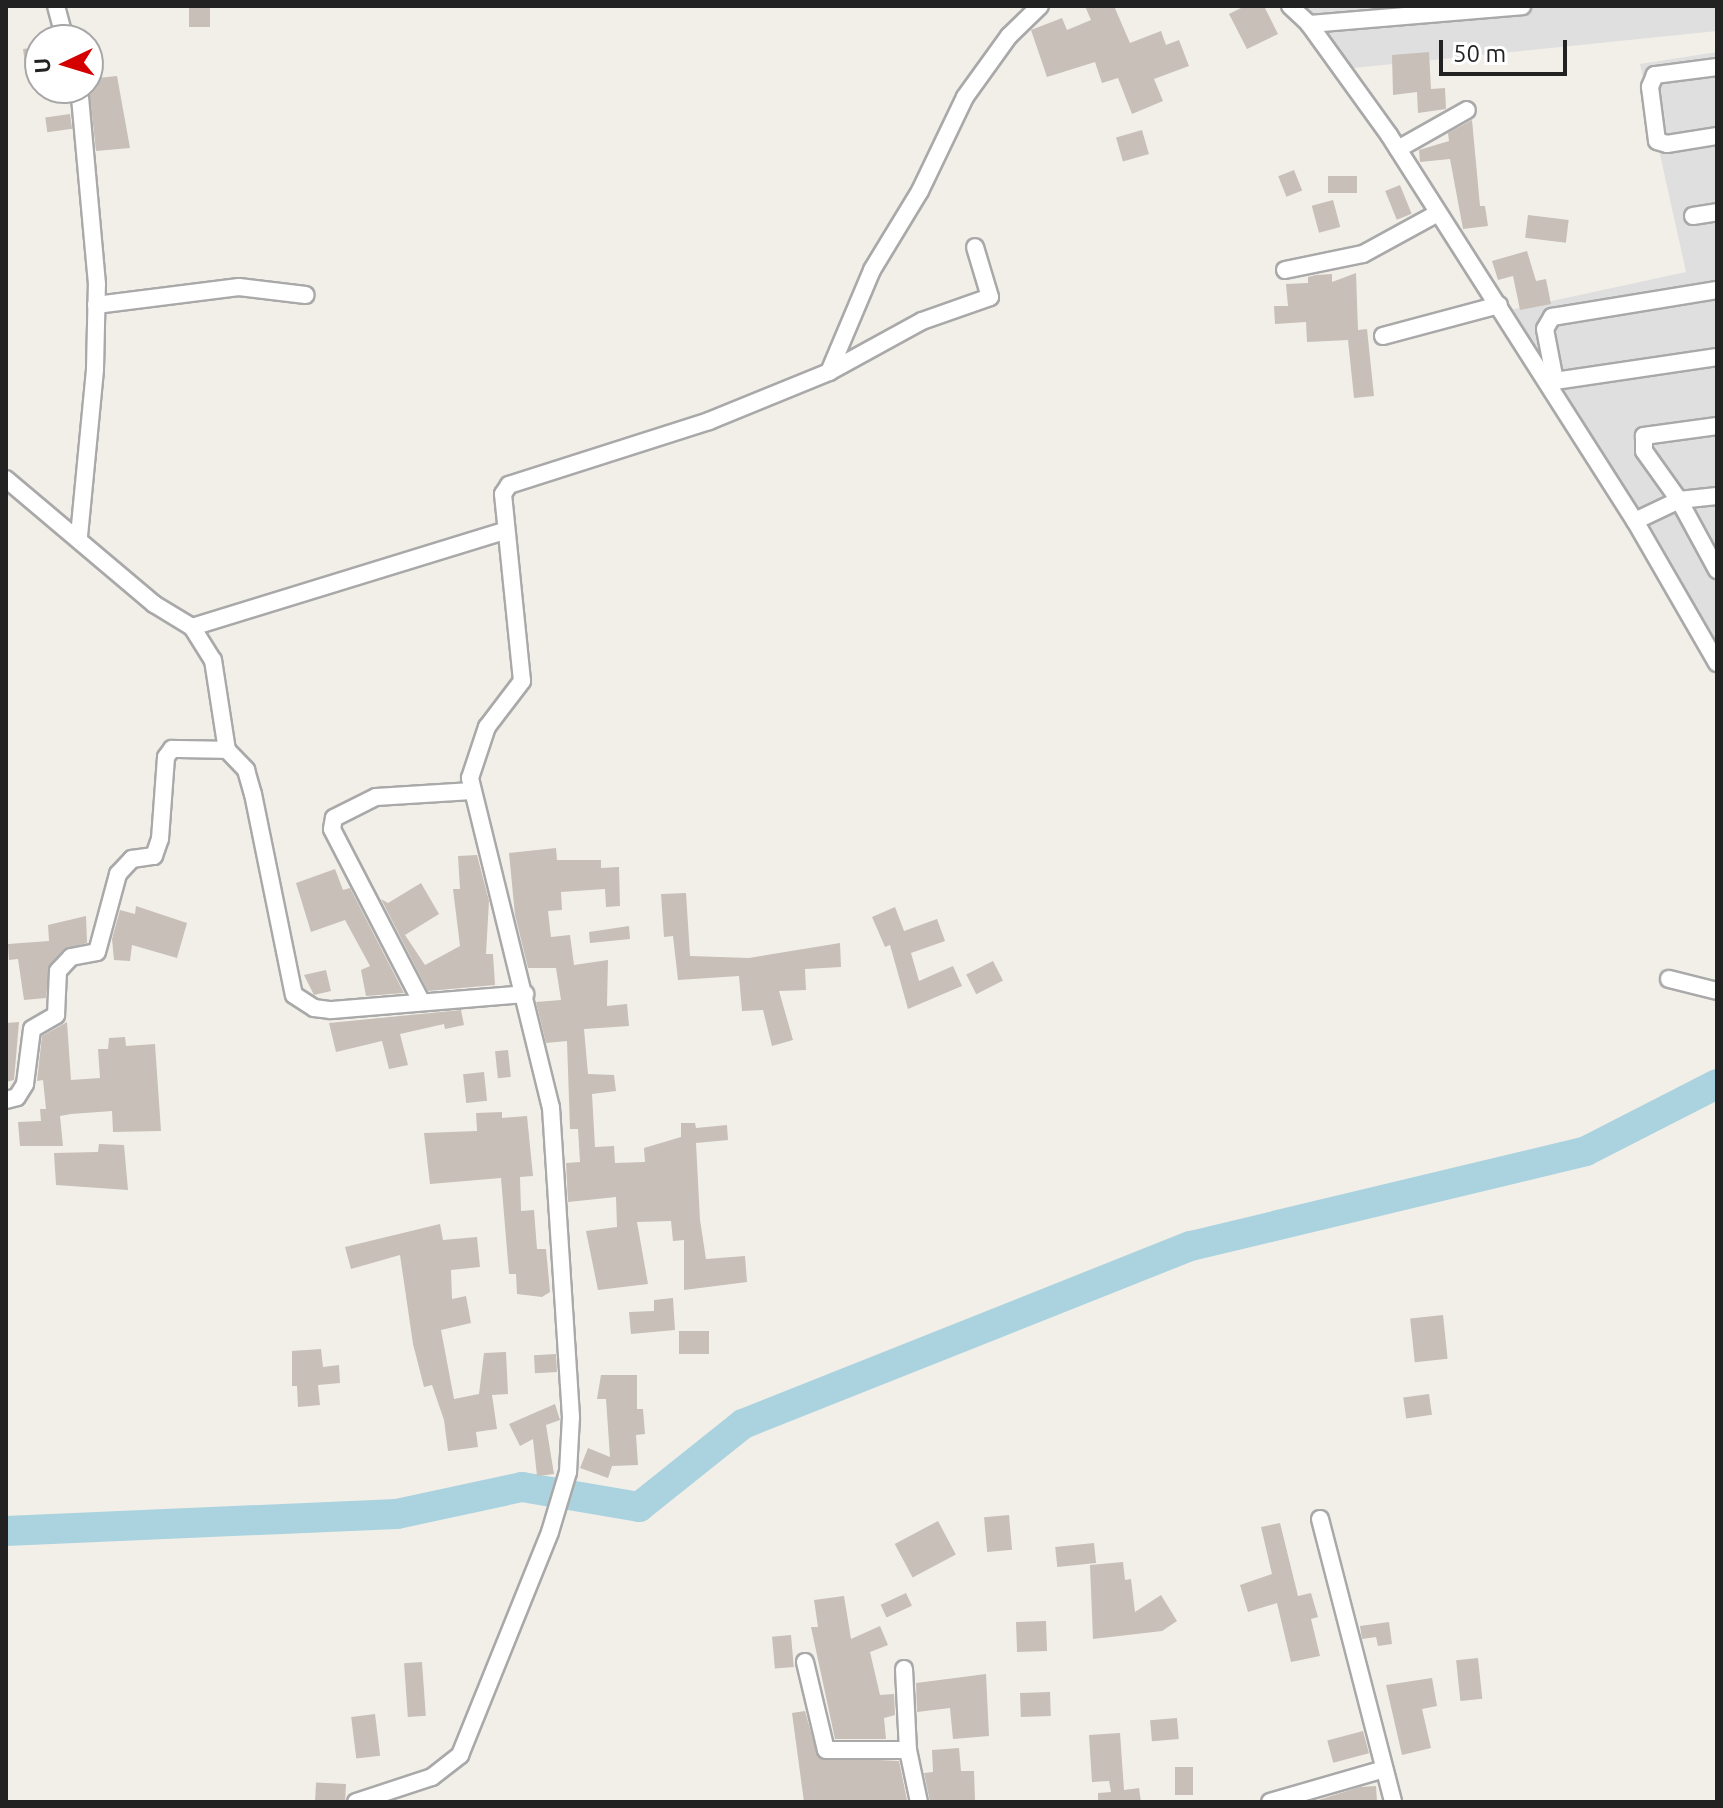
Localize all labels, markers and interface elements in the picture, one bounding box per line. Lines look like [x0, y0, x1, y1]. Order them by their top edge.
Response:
north arrow [24, 24, 104, 104]
scale bar [1443, 24, 1571, 74]
text: 50 m [1453, 40, 1506, 67]
text: U [29, 57, 55, 74]

